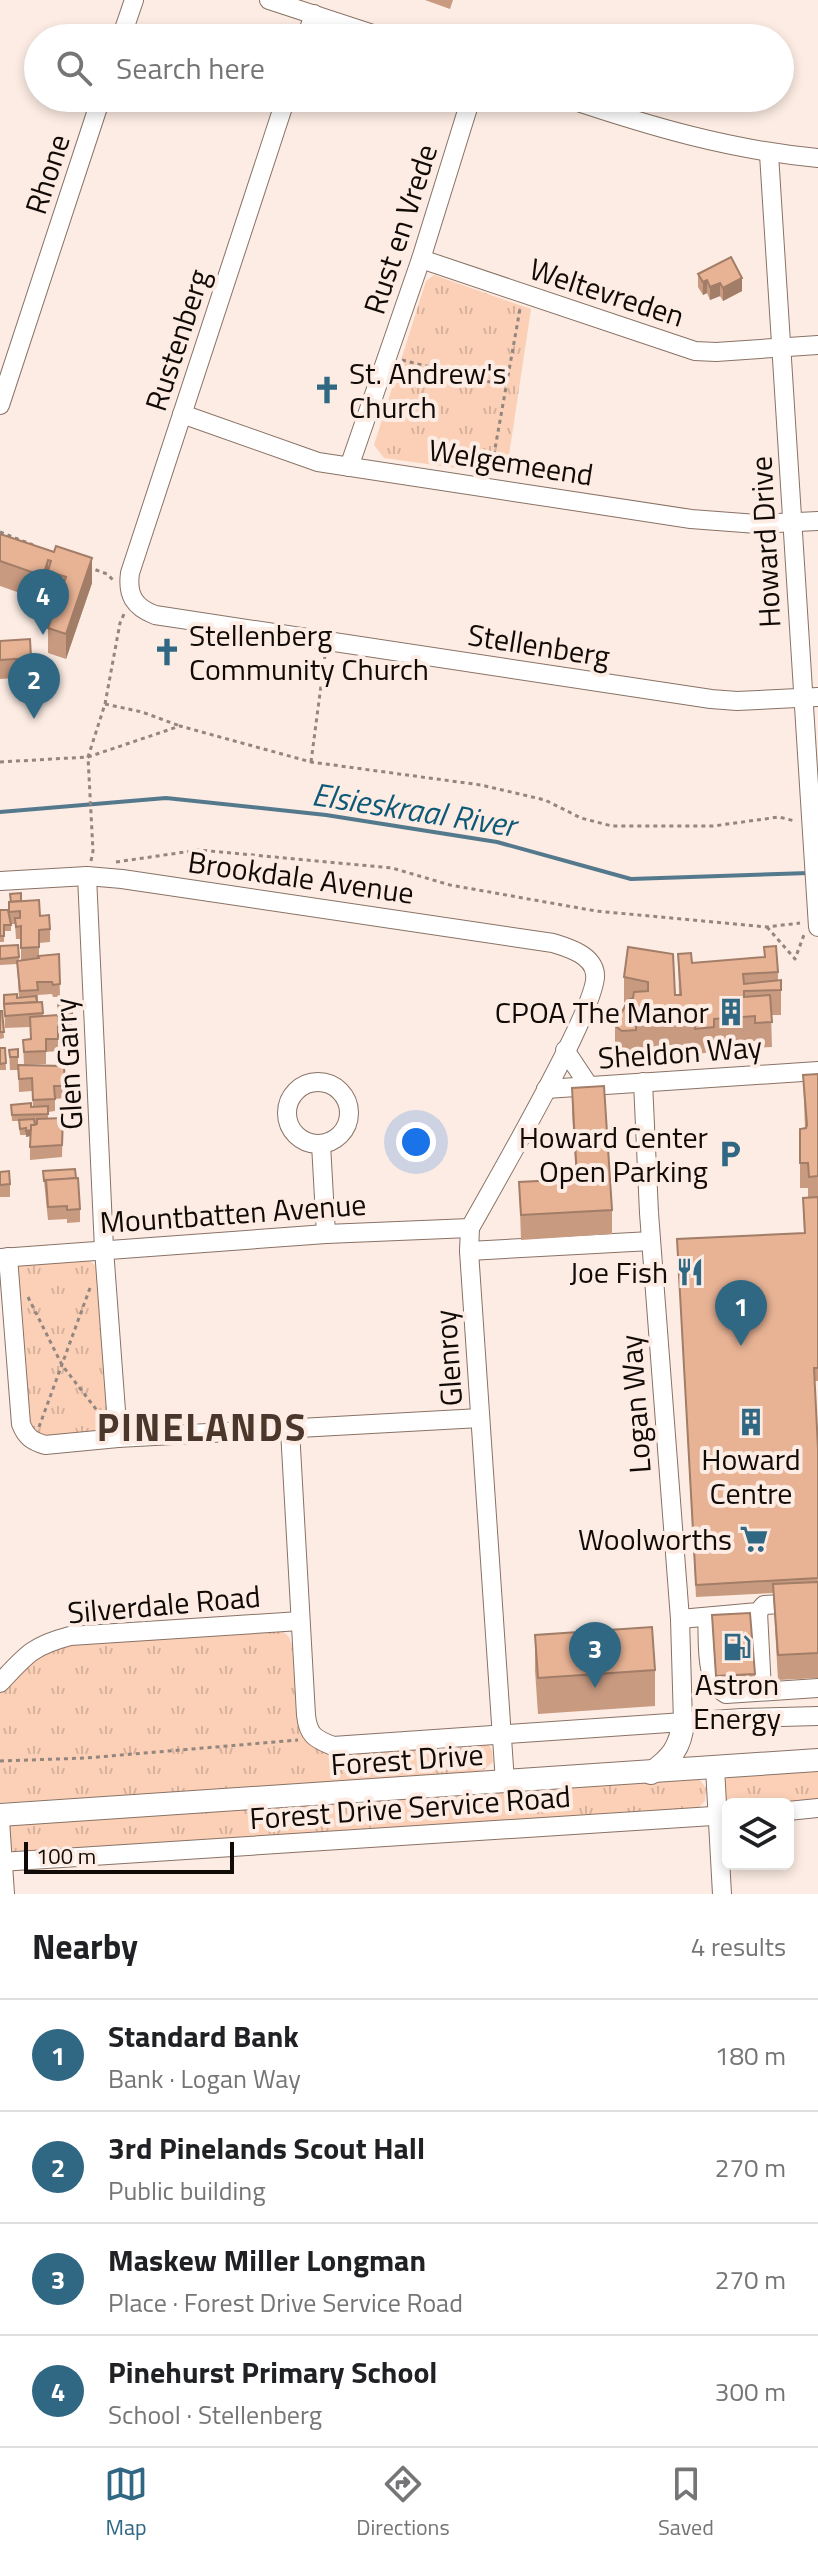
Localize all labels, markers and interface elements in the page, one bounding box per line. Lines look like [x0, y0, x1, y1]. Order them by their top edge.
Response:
search box [24, 24, 794, 112]
text: Search here [116, 45, 265, 91]
icon: search [52, 46, 96, 90]
street label: Rhone [13, 128, 81, 220]
street label: Rust en Vrede [351, 138, 449, 320]
street label: Weltevreden [524, 245, 690, 339]
street label: Rustenberg [132, 263, 222, 417]
place label: St. Andrew's Church [349, 350, 506, 430]
church icon: St. Andrew's Church [312, 375, 342, 405]
street label: Welgemeend [425, 426, 597, 498]
street label: Howard Drive [738, 455, 792, 629]
pin: 4 [17, 569, 69, 635]
street label: Stellenberg [465, 611, 613, 679]
place label: Stellenberg Community Church [189, 612, 429, 692]
church icon: Stellenberg Community Church [152, 637, 182, 667]
pin: 2 [8, 653, 60, 719]
water label: Elsieskraal River [309, 769, 523, 849]
street label: Brookdale Avenue [185, 838, 417, 916]
place label: CPOA The Manor [495, 989, 709, 1035]
street label: Glen Garry [42, 997, 94, 1131]
building icon: CPOA The Manor [716, 997, 746, 1027]
street label: Sheldon Way [596, 1023, 764, 1081]
place label: Howard Center Open Parking [519, 1114, 708, 1194]
your location [396, 1122, 436, 1162]
parking icon: Howard Center Open Parking [715, 1139, 745, 1169]
street label: Mountbatten Avenue [98, 1181, 368, 1245]
place label: Joe Fish [569, 1249, 668, 1295]
restaurant icon: Joe Fish [675, 1257, 705, 1287]
pin: 1 [715, 1280, 767, 1346]
street label: Glenroy [422, 1308, 474, 1408]
street label: Logan Way [607, 1333, 663, 1475]
district label: PINELANDS [97, 1398, 307, 1456]
building icon: Howard Centre [736, 1407, 766, 1437]
place label: Howard Centre [701, 1436, 801, 1516]
place label: Woolworths [578, 1516, 732, 1562]
supermarket icon: Woolworths [739, 1524, 769, 1554]
street label: Silverdale Road [66, 1573, 262, 1635]
pin: 3 [569, 1622, 621, 1688]
fuel station icon: Astron Energy [722, 1632, 752, 1662]
place label: Astron Energy [693, 1661, 781, 1741]
street label: Forest Drive [329, 1731, 485, 1787]
street label: Forest Drive Service Road [248, 1773, 572, 1841]
map controls [722, 1798, 794, 1870]
button: layers [722, 1798, 794, 1870]
scale bar [24, 1838, 234, 1874]
text: 100 m [36, 1839, 96, 1873]
text: Nearby [32, 1920, 138, 1972]
text: 4 results [691, 1927, 786, 1966]
text: Standard Bank [108, 2013, 299, 2059]
text: 1 [51, 2036, 65, 2075]
text: 180 m [715, 2036, 786, 2075]
text: Bank · Logan Way [108, 2059, 301, 2098]
text: 3rd Pinelands Scout Hall [108, 2125, 425, 2171]
text: 2 [51, 2148, 65, 2187]
text: 270 m [715, 2148, 786, 2187]
text: Public building [108, 2171, 266, 2210]
text: Maskew Miller Longman [108, 2237, 426, 2283]
text: 3 [51, 2260, 65, 2299]
text: 270 m [715, 2260, 786, 2299]
text: Place · Forest Drive Service Road [108, 2283, 463, 2322]
text: Pinehurst Primary School [108, 2349, 437, 2395]
text: 4 [51, 2372, 65, 2411]
text: 300 m [715, 2372, 786, 2411]
text: School · Stellenberg [108, 2395, 322, 2434]
tab: Map [104, 2462, 148, 2544]
tab: Directions [356, 2462, 450, 2544]
tab: Saved [658, 2462, 714, 2544]

